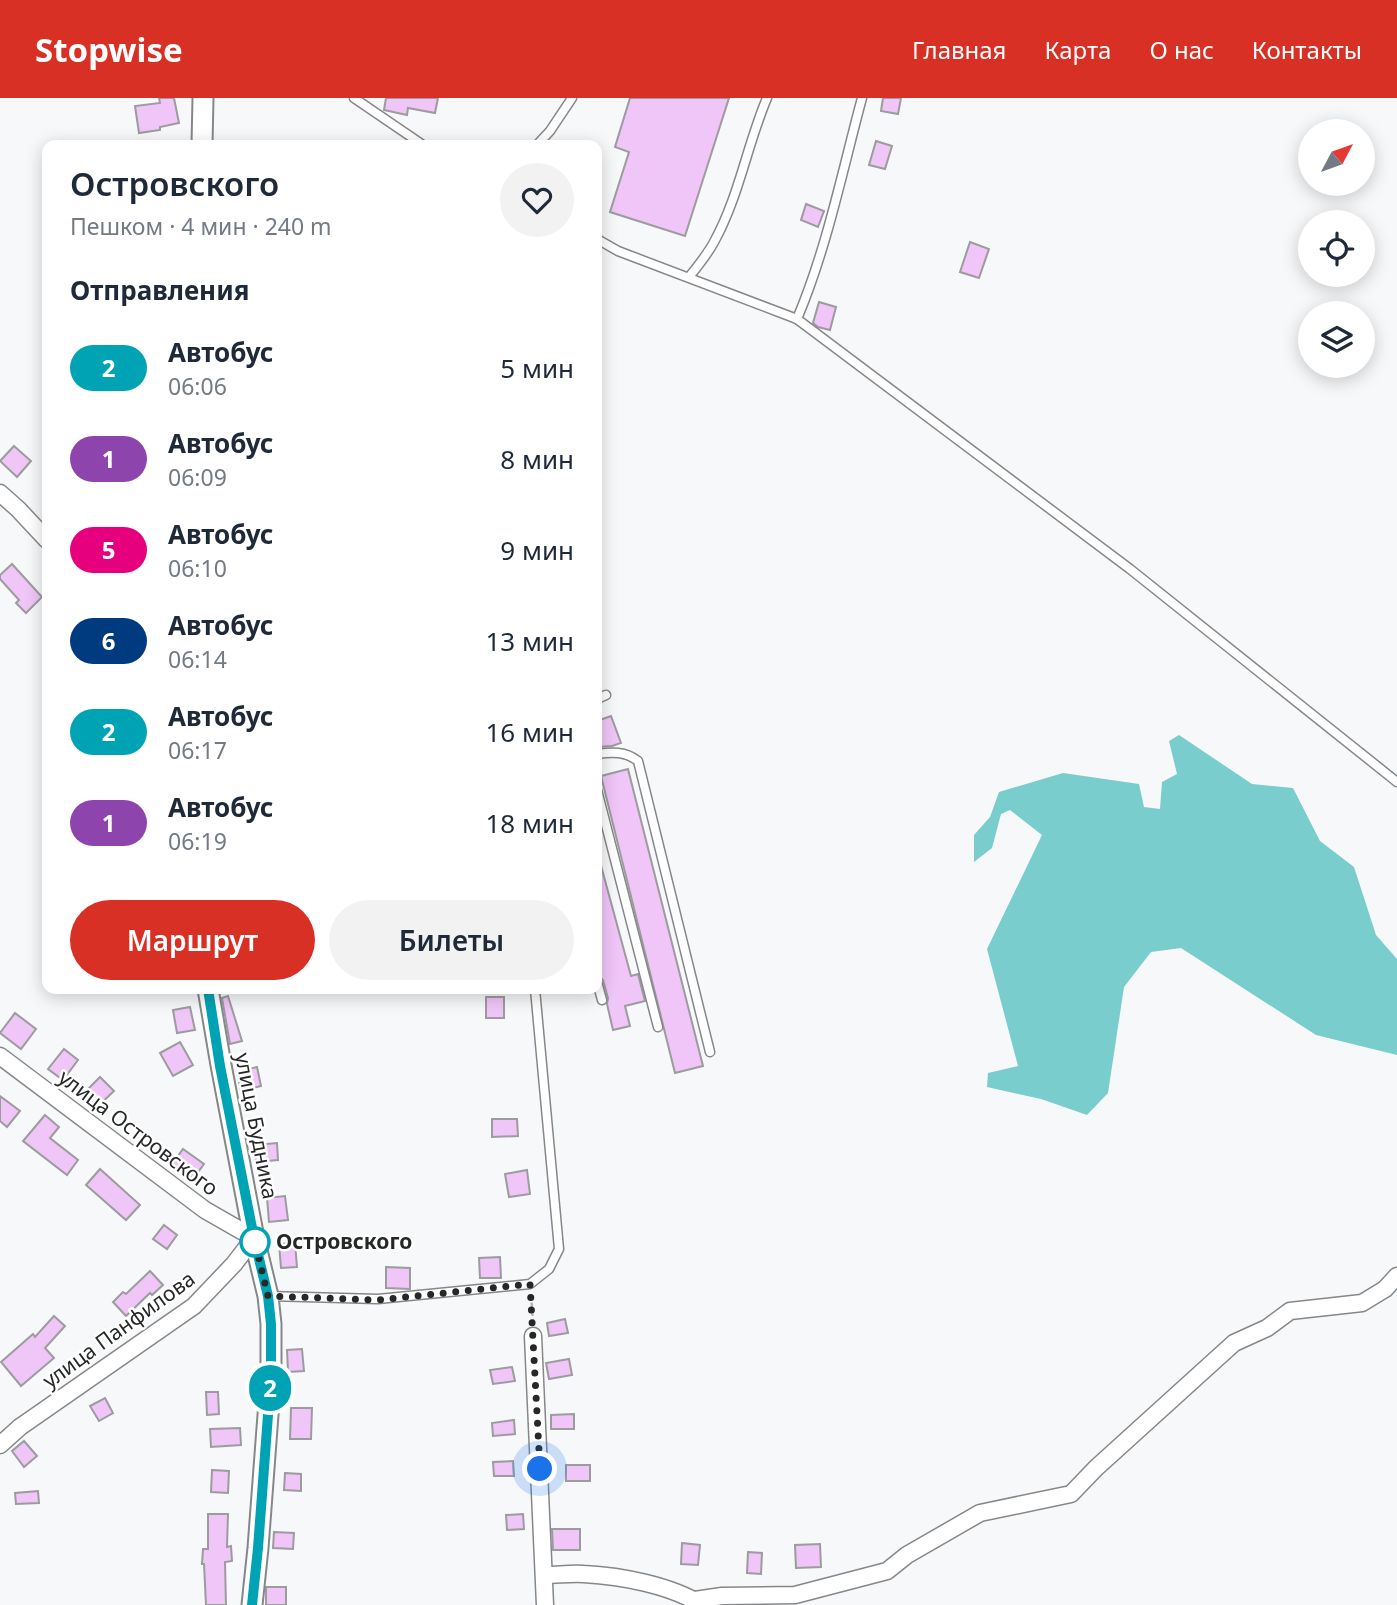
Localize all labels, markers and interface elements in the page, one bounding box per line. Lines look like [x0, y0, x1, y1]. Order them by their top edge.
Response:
text: Stopwise [35, 27, 183, 72]
text: Главная [912, 33, 1006, 66]
text: Карта [1044, 33, 1111, 66]
text: О нас [1149, 33, 1214, 66]
text: Контакты [1252, 33, 1362, 66]
north arrow [1298, 119, 1376, 196]
map controls [1298, 119, 1375, 378]
text: Островского [70, 161, 279, 206]
button: heart [500, 163, 574, 237]
text: Пешком · 4 мин · 240 m [70, 210, 332, 242]
button: locate [1298, 210, 1375, 287]
text: Отправления [70, 272, 249, 308]
button: layers [1298, 301, 1375, 378]
text: Автобус [168, 334, 273, 370]
text: 5 мин [500, 350, 574, 386]
text: 2 [102, 351, 115, 384]
text: 06:06 [168, 370, 227, 402]
text: Автобус [168, 425, 273, 461]
text: 8 мин [500, 441, 574, 477]
text: 1 [102, 442, 115, 475]
text: 06:09 [168, 461, 227, 493]
text: Автобус [168, 516, 273, 552]
text: 9 мин [500, 532, 574, 568]
text: 5 [102, 533, 115, 566]
text: 06:10 [168, 552, 227, 584]
text: Автобус [168, 607, 273, 643]
text: 13 мин [485, 623, 574, 659]
text: 6 [102, 624, 115, 657]
text: 06:14 [168, 643, 227, 675]
text: Автобус [168, 698, 273, 734]
text: 16 мин [485, 714, 574, 750]
text: 2 [102, 715, 115, 748]
text: 06:17 [168, 734, 227, 766]
text: Автобус [168, 789, 273, 825]
text: 18 мин [485, 805, 574, 841]
text: 1 [102, 806, 115, 839]
text: 06:19 [168, 825, 227, 857]
button: Маршрут [70, 900, 315, 980]
button: Билеты [329, 900, 574, 980]
street label: улица Будника [229, 1050, 285, 1201]
street label: улица Островского [53, 1063, 224, 1202]
marker: Островского [240, 1227, 270, 1257]
place label: Островского [276, 1227, 412, 1255]
street label: улица Панфилова [37, 1264, 200, 1394]
line badge: 2 [247, 1365, 293, 1411]
text: 2 [263, 1371, 277, 1404]
your location [522, 1451, 557, 1486]

